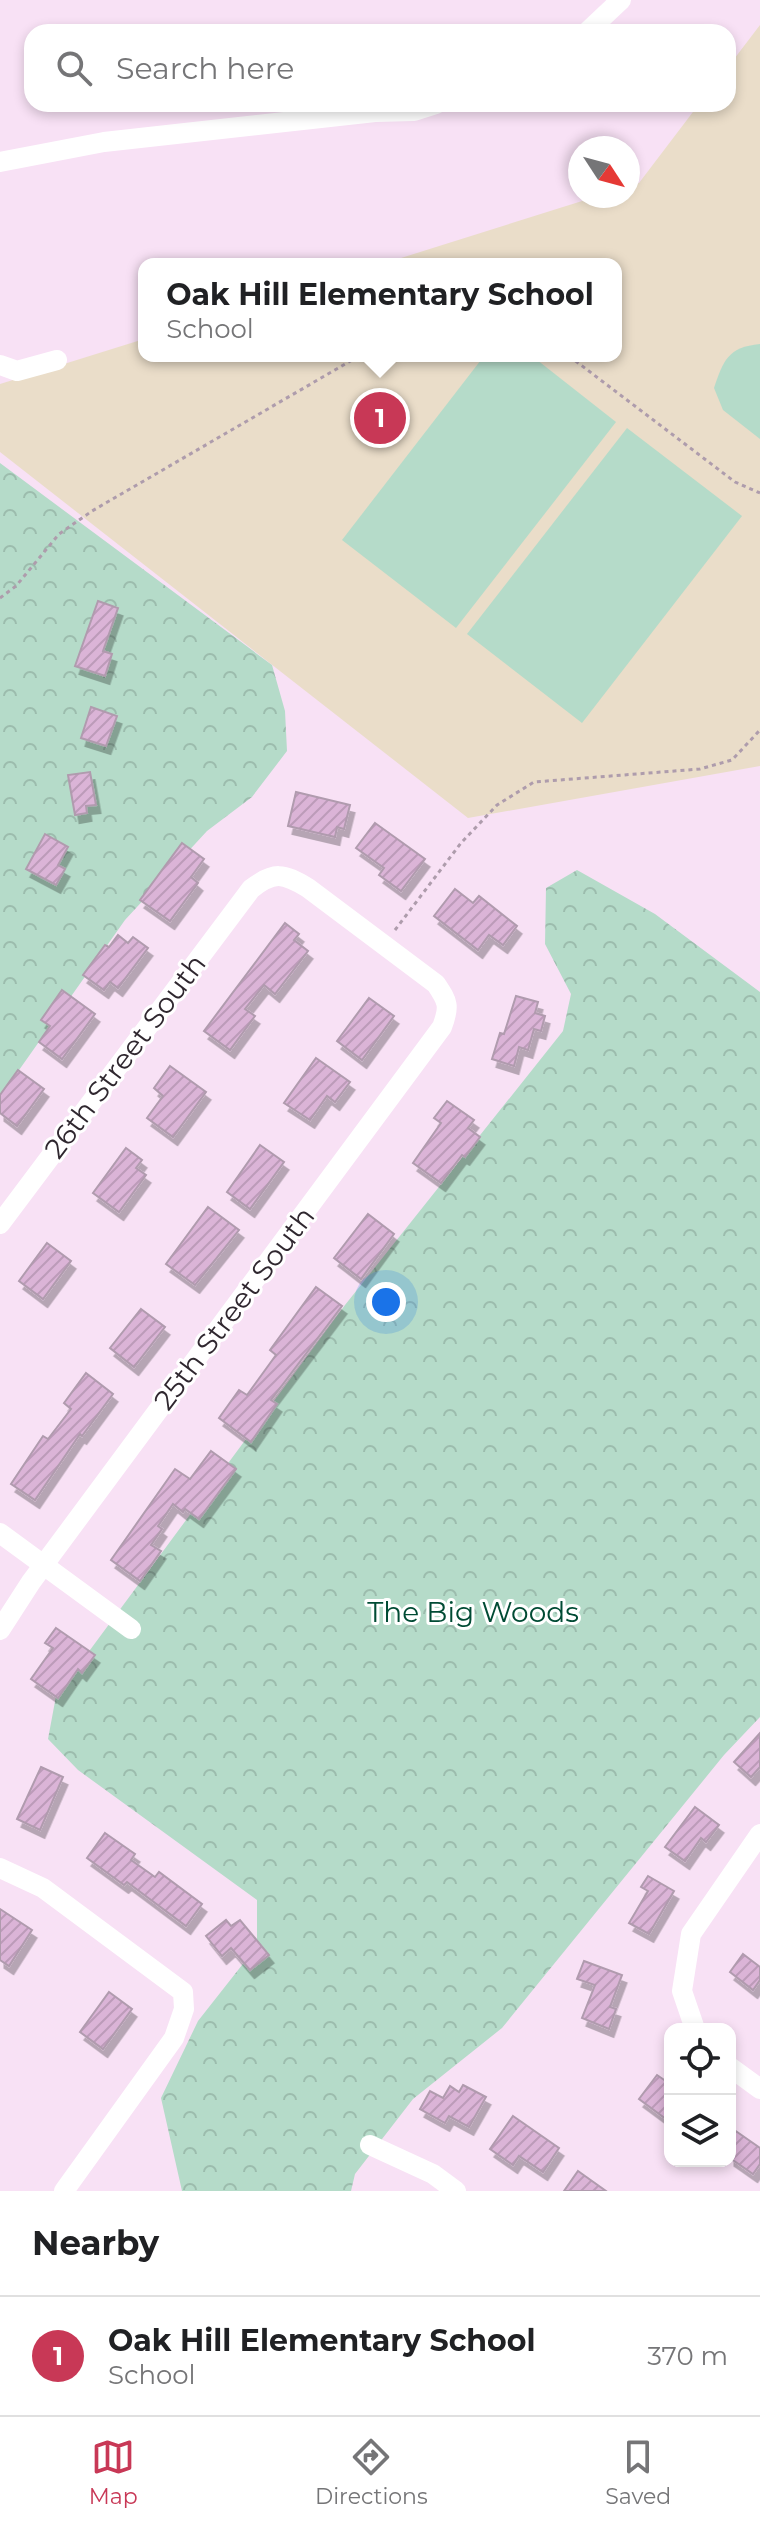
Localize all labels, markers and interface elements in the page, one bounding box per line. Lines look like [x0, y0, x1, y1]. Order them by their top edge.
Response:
search box [24, 24, 736, 112]
icon: search [52, 46, 96, 90]
text: Search here [116, 50, 294, 87]
north arrow [568, 136, 640, 208]
popup [138, 258, 622, 362]
text: Oak Hill Elementary School [166, 276, 594, 313]
text: School [166, 313, 254, 345]
pin: 1 [354, 388, 406, 448]
street label: 26th Street South [37, 947, 213, 1165]
street label: 25th Street South [147, 1200, 321, 1416]
your location [366, 1282, 406, 1322]
park label: The Big Woods [367, 1595, 579, 1629]
map controls [664, 2023, 736, 2167]
button: locate [664, 2023, 736, 2095]
button: layers [664, 2095, 736, 2167]
text: Nearby [32, 2222, 159, 2264]
text: Oak Hill Elementary School [108, 2322, 535, 2359]
text: 1 [53, 2340, 63, 2372]
text: 370 m [647, 2340, 728, 2372]
text: School [108, 2359, 196, 2391]
tab: Map [89, 2435, 138, 2510]
tab: Directions [315, 2435, 428, 2510]
tab: Saved [605, 2435, 671, 2510]

